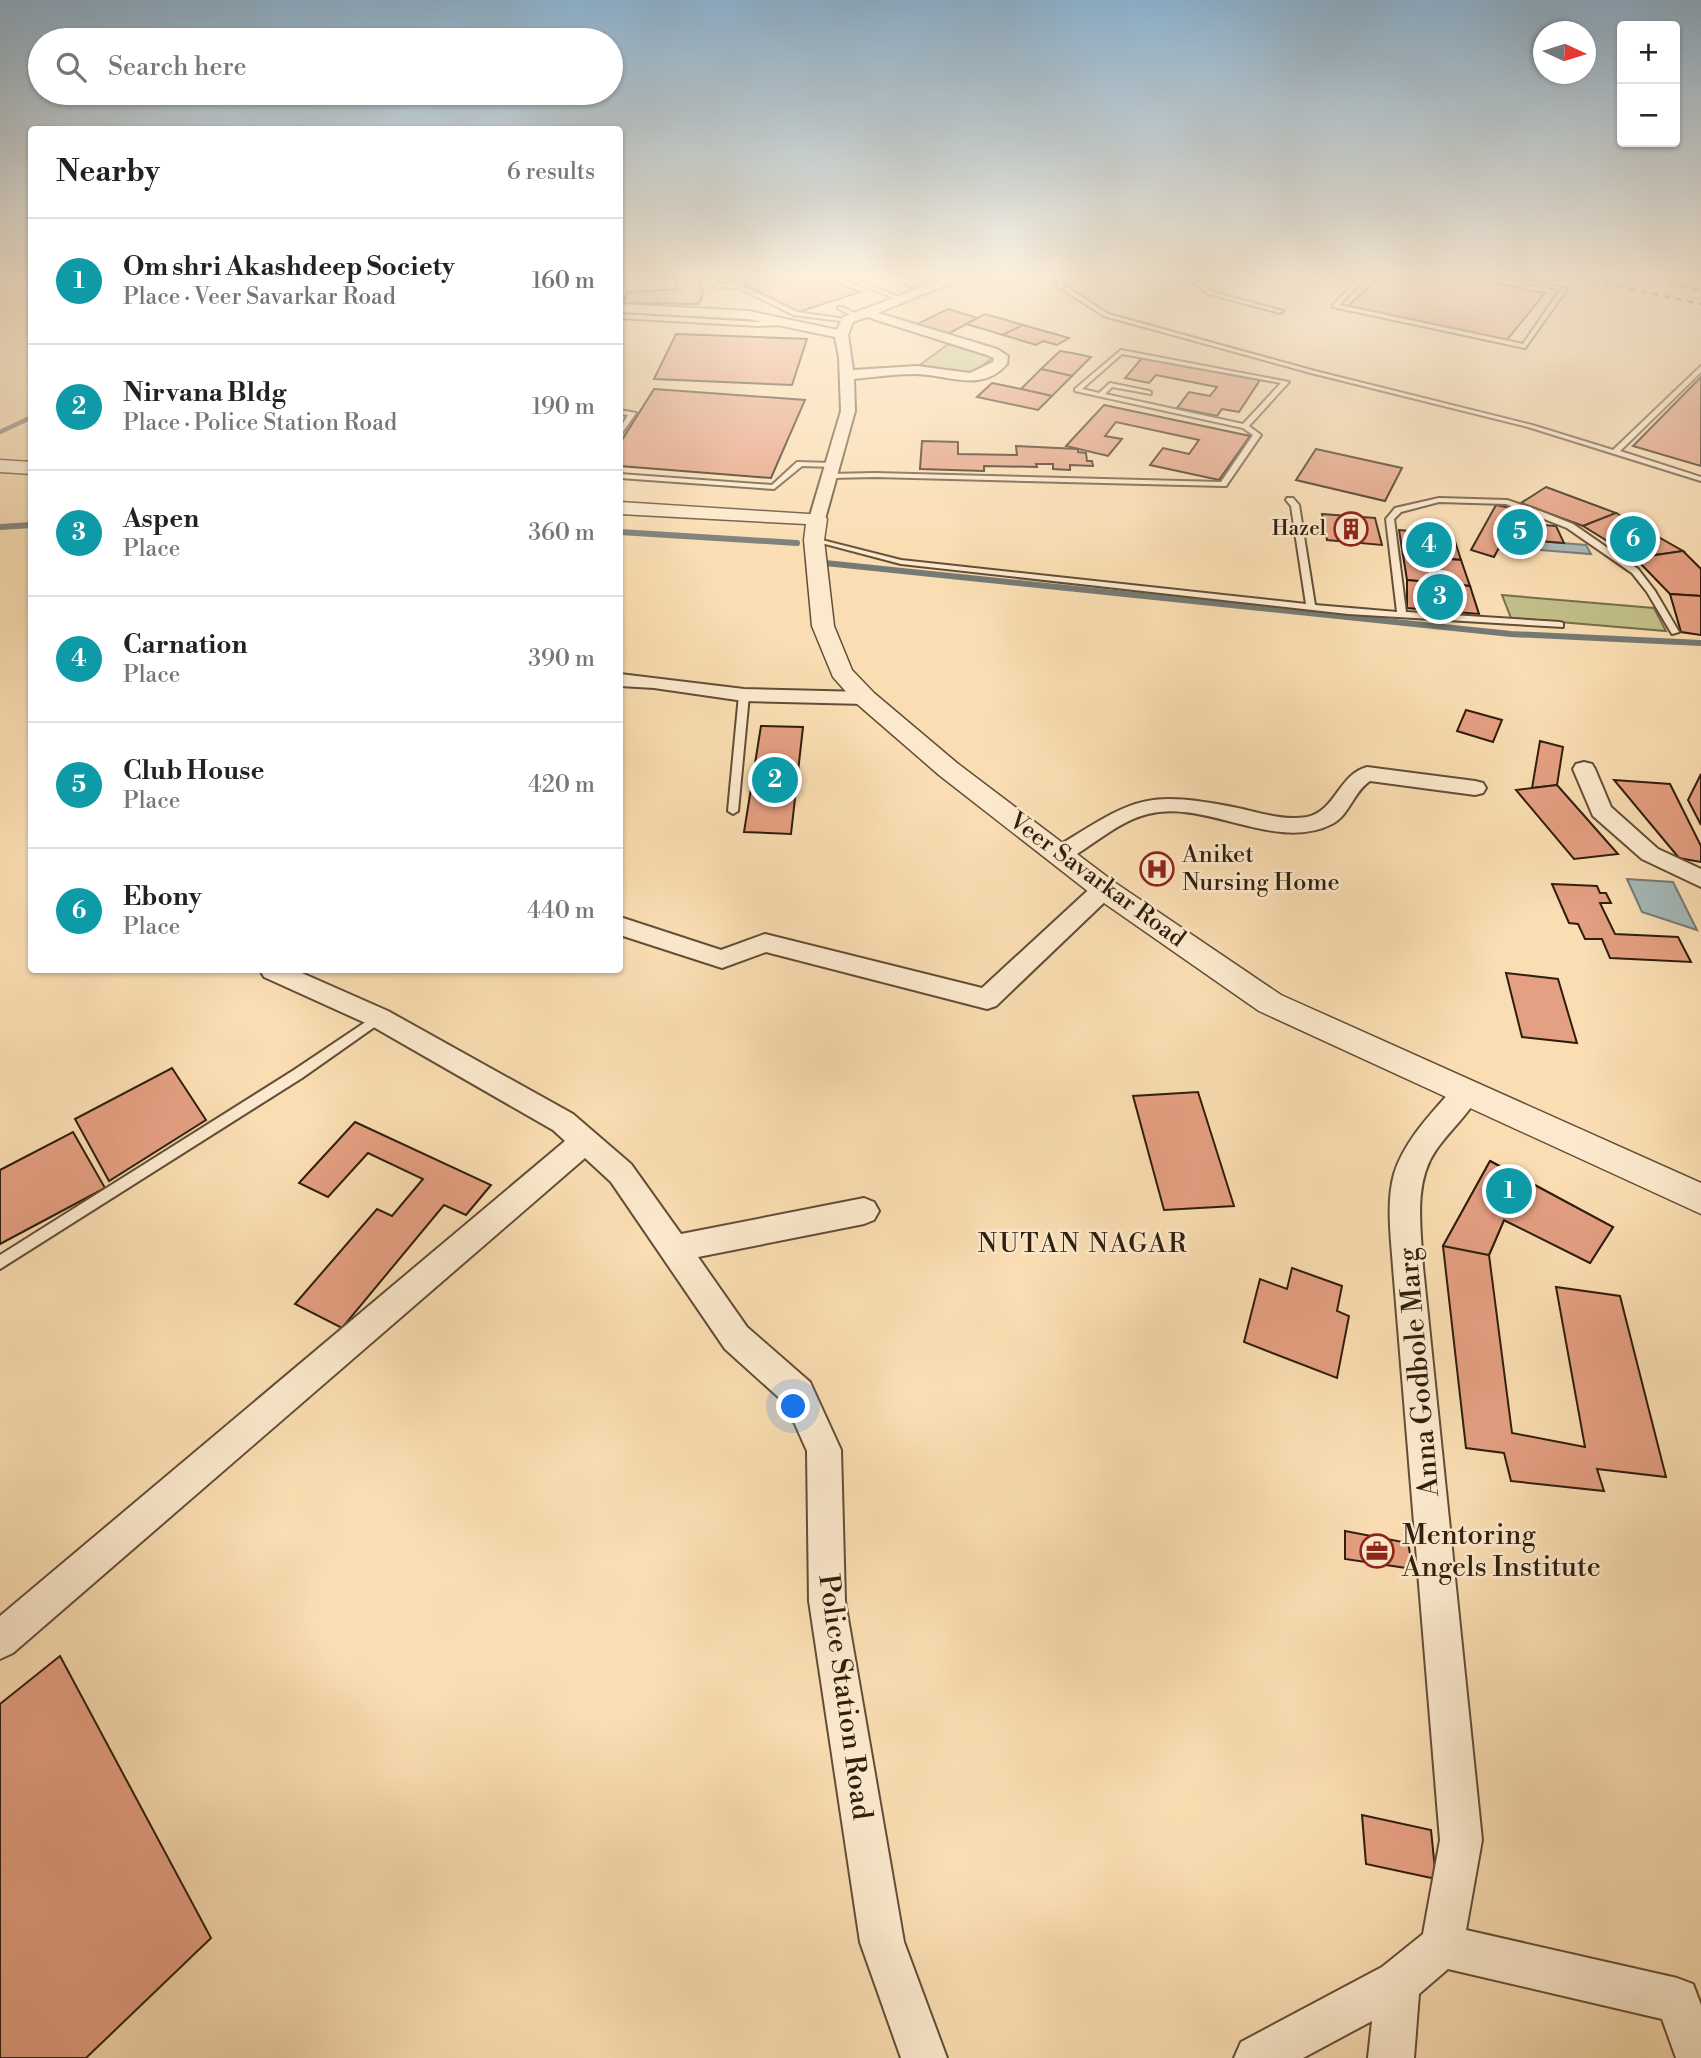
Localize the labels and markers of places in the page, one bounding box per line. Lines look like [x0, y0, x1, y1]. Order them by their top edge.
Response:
pin: 5 [1497, 506, 1543, 558]
building icon: Hazel [1332, 510, 1370, 548]
pin: 6 [1610, 513, 1656, 565]
place label: Hazel [1272, 516, 1326, 542]
pin: 4 [1406, 519, 1452, 571]
pin: 3 [1417, 571, 1463, 623]
pin: 2 [752, 754, 798, 806]
place label: Aniket Nursing Home [1181, 840, 1340, 898]
hospital icon: Aniket Nursing Home [1138, 850, 1176, 888]
pin: 1 [1486, 1165, 1532, 1217]
place label: Mentoring Angels Institute [1401, 1518, 1601, 1585]
office icon: Mentoring Angels Institute [1358, 1532, 1396, 1570]

